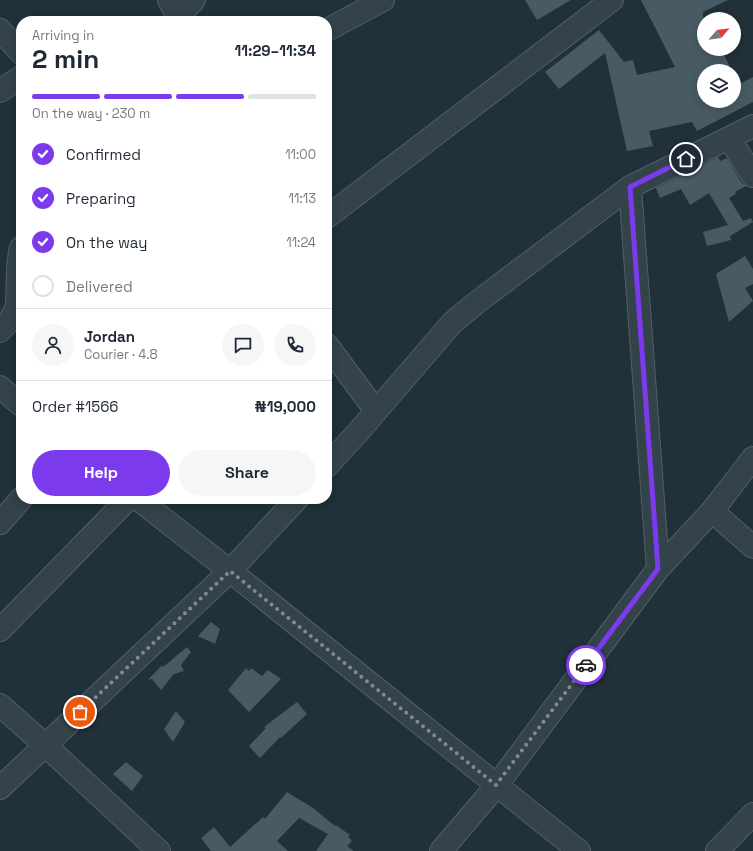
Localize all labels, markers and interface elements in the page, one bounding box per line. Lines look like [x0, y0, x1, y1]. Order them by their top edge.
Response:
north arrow [697, 12, 741, 56]
map controls [697, 12, 741, 108]
text: Arriving in [32, 27, 94, 44]
text: 11:29–11:34 [234, 41, 316, 60]
text: 2 min [32, 42, 99, 76]
button: layers [697, 64, 741, 108]
text: On the way · 230 m [32, 105, 150, 122]
pin [669, 142, 703, 176]
icon: check [32, 143, 54, 165]
text: Confirmed [66, 145, 141, 164]
text: 11:00 [285, 146, 316, 163]
icon: home [675, 148, 697, 170]
icon: check [32, 187, 54, 209]
text: Preparing [66, 189, 136, 208]
text: 11:13 [289, 190, 316, 207]
icon: check [32, 231, 54, 253]
text: On the way [66, 233, 147, 252]
text: 11:24 [286, 234, 316, 251]
text: Delivered [66, 277, 133, 296]
button: person [32, 324, 74, 366]
button: chat [222, 324, 264, 366]
button: phone [274, 324, 316, 366]
text: Jordan [84, 327, 135, 346]
text: Courier · 4.8 [84, 346, 158, 363]
text: Order #1566 [32, 397, 119, 416]
text: ₦19,000 [255, 397, 316, 416]
button: Help [32, 450, 170, 496]
button: Share [178, 450, 316, 496]
courier [566, 645, 606, 685]
icon: car [575, 654, 597, 676]
pin [63, 695, 97, 729]
icon: bag [69, 701, 91, 723]

